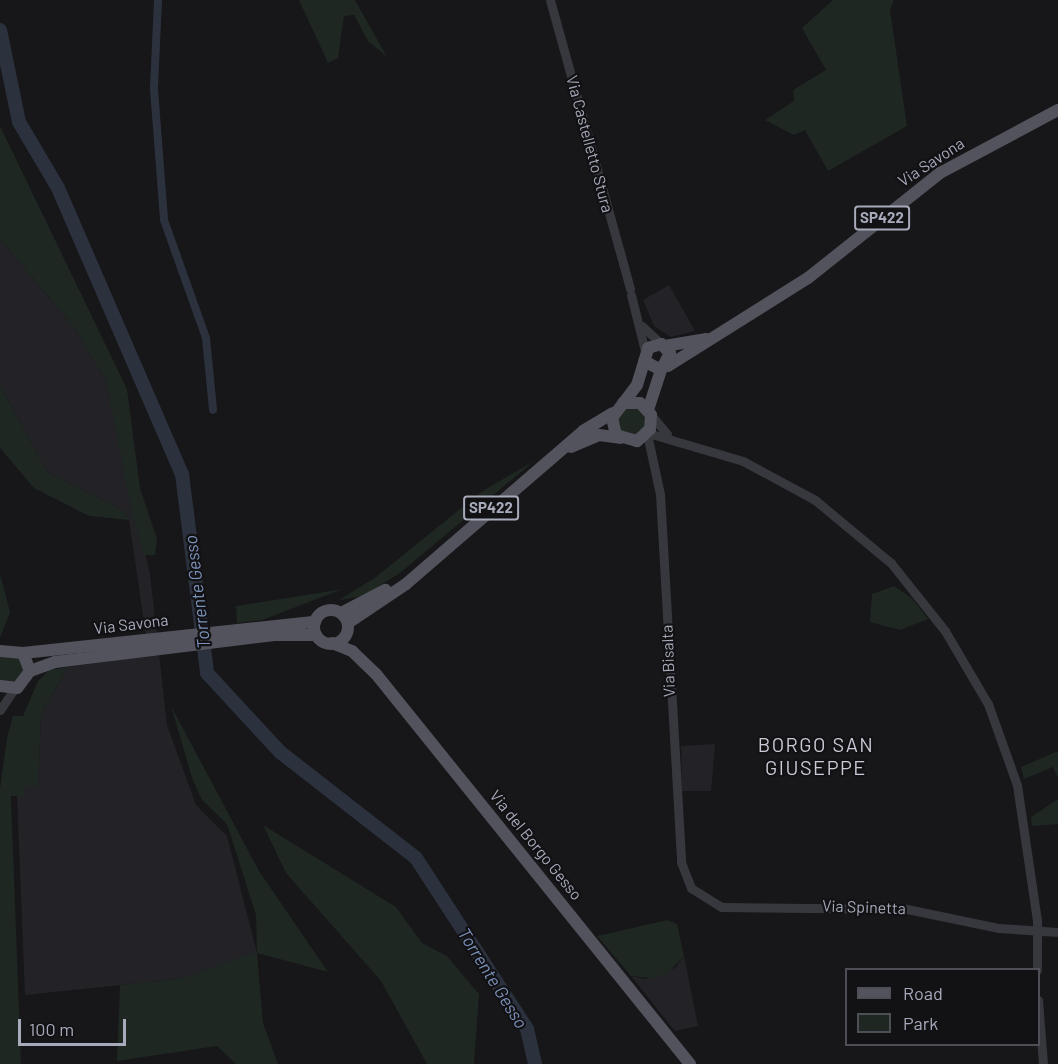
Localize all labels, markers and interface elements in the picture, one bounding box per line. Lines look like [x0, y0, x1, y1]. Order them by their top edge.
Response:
street label: Via Castelletto Stura [562, 73, 618, 215]
street label: Via Savona [894, 133, 968, 191]
road number: SP422 [854, 206, 910, 230]
road number: SP422 [462, 496, 520, 520]
water label: Torrente Gesso [179, 534, 215, 650]
street label: Via Savona [93, 610, 169, 638]
street label: Via Bisalta [657, 624, 679, 698]
district label: BORGO SAN GIUSEPPE [758, 733, 874, 780]
street label: Via del Borgo Gesso [486, 786, 586, 904]
street label: Via Spinetta [822, 896, 906, 918]
water label: Torrente Gesso [454, 924, 532, 1032]
legend [845, 968, 1040, 1046]
text: Road [903, 982, 943, 1004]
scale bar [21, 1007, 129, 1045]
text: Park [903, 1012, 938, 1034]
text: 100 m [29, 1018, 74, 1040]

